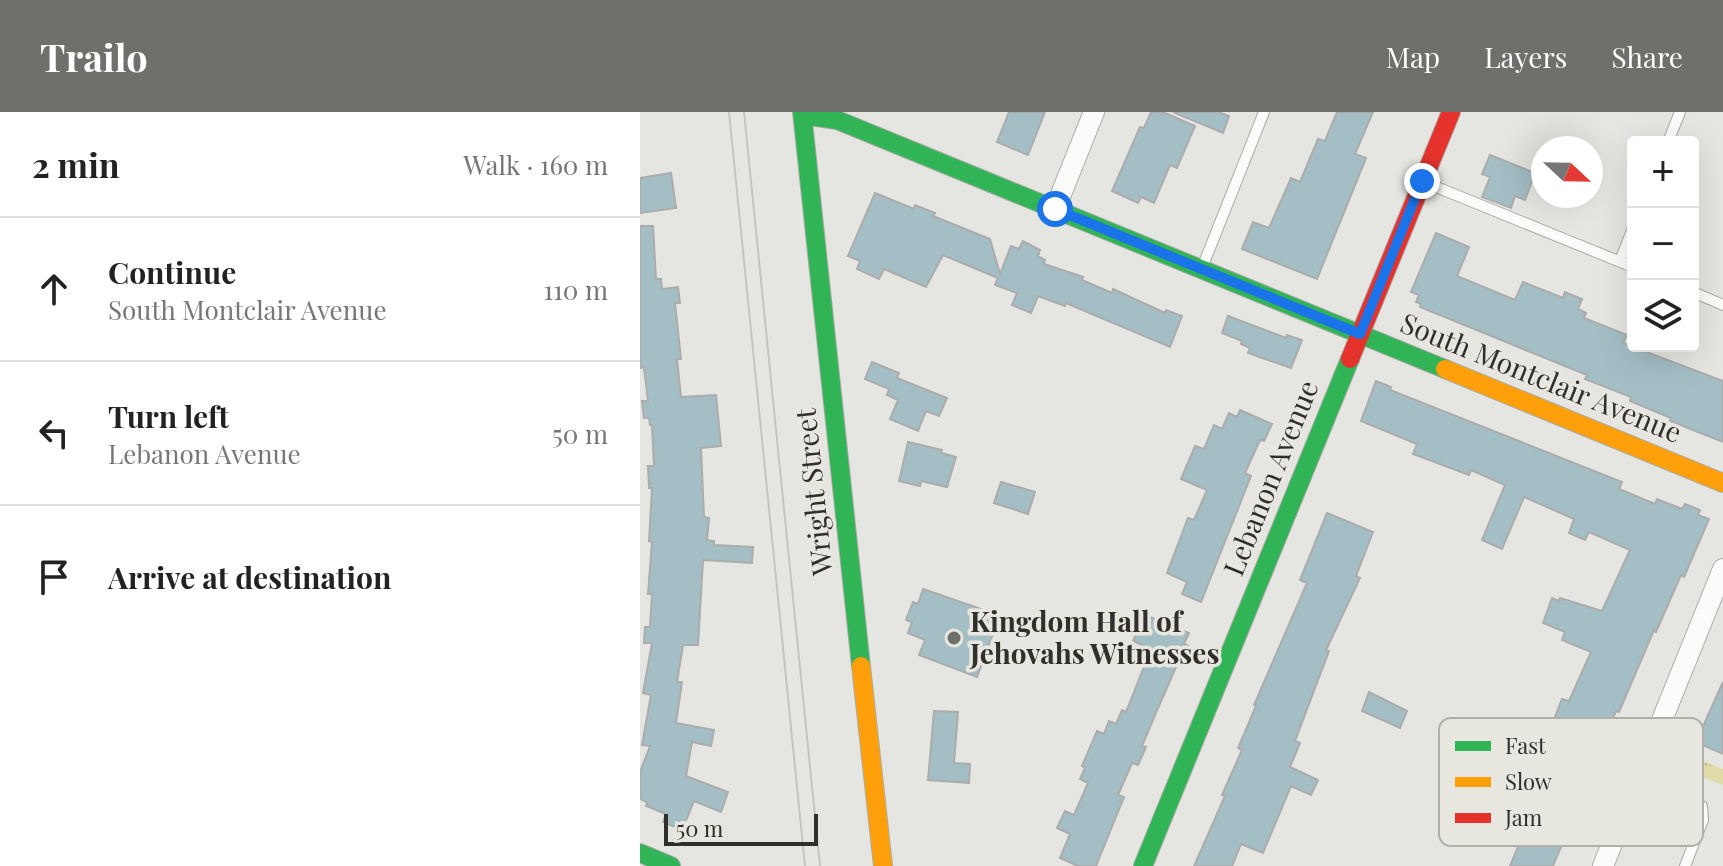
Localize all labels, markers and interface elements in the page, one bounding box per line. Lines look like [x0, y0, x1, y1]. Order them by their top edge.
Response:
text: Trailo [40, 31, 148, 82]
text: Map [1386, 38, 1440, 75]
text: Layers [1484, 38, 1567, 75]
text: Share [1611, 38, 1683, 75]
north arrow [1531, 136, 1603, 208]
map controls [1627, 136, 1699, 352]
button: + [1627, 136, 1699, 208]
text: 2 min [32, 141, 120, 187]
text: Walk · 160 m [463, 147, 608, 182]
route end [1404, 163, 1440, 199]
route start [1037, 191, 1073, 227]
button: − [1627, 208, 1699, 280]
text: Continue [108, 252, 236, 292]
icon: ahead [32, 267, 76, 311]
text: 110 m [544, 272, 608, 307]
button: layers [1627, 280, 1699, 352]
text: South Montclair Avenue [108, 292, 387, 327]
street label: South Montclair Avenue [1396, 303, 1688, 450]
street label: Lebanon Avenue [1214, 374, 1326, 581]
text: Turn left [108, 396, 229, 436]
street label: Wright Street [785, 406, 840, 578]
icon: left [32, 411, 76, 455]
text: 50 m [552, 416, 608, 451]
text: Lebanon Avenue [108, 436, 301, 471]
icon: arrive [32, 555, 76, 599]
text: Arrive at destination [108, 557, 391, 597]
place label: Kingdom Hall of Jehovahs Witnesses [969, 602, 1219, 671]
marker: Kingdom Hall of Jehovahs Witnesses [945, 629, 963, 647]
legend [1439, 718, 1703, 846]
text: Fast [1505, 730, 1547, 760]
text: Slow [1505, 766, 1552, 796]
text: Jam [1504, 802, 1543, 832]
scale bar [664, 810, 818, 846]
text: 50 m [676, 813, 723, 843]

